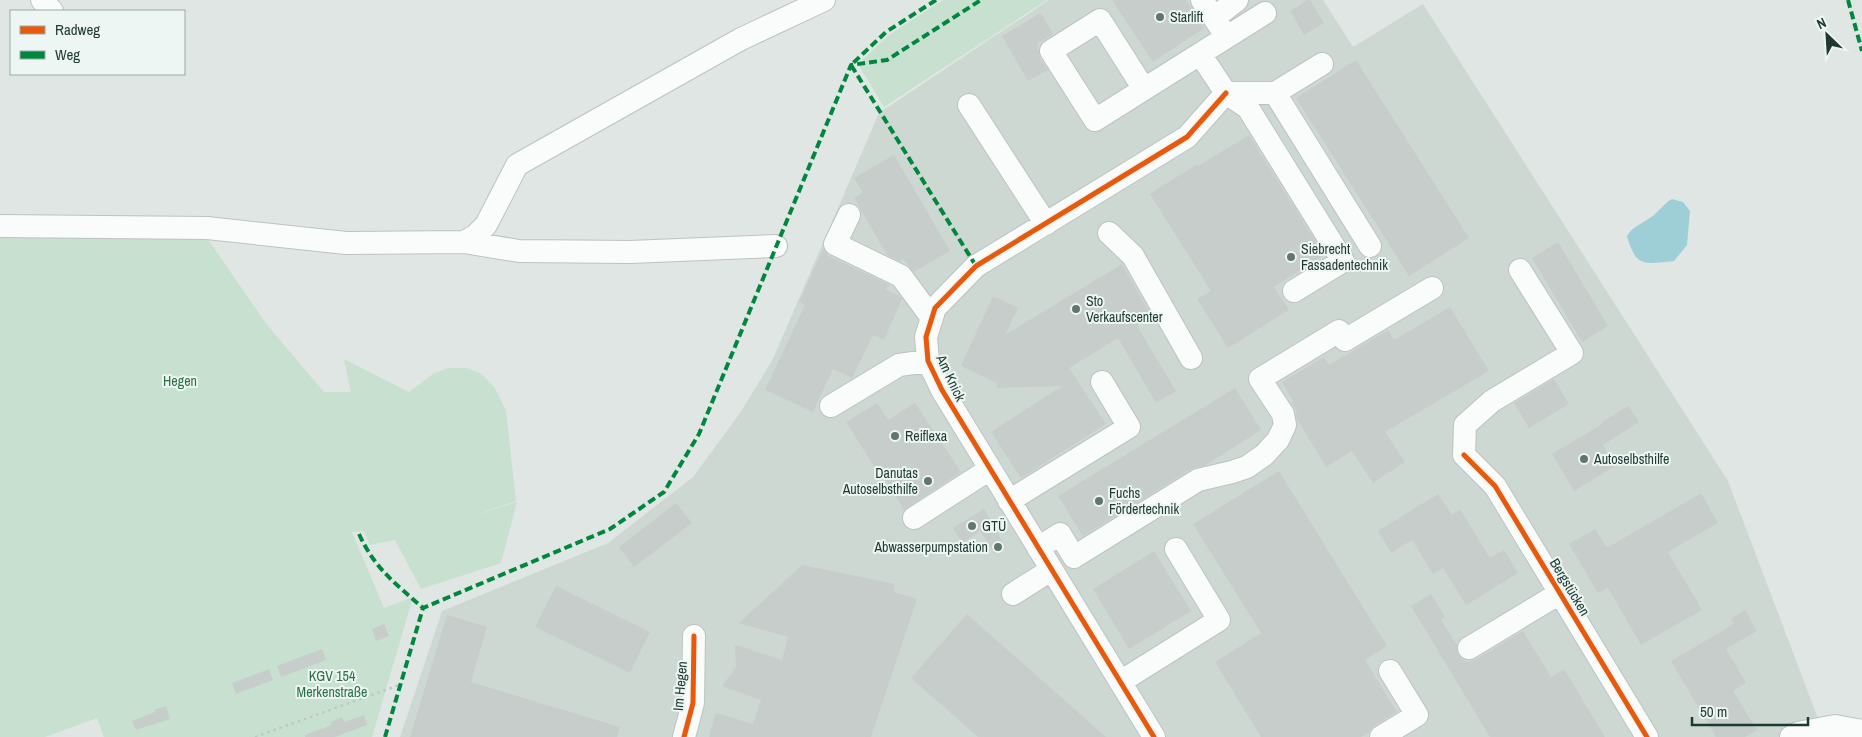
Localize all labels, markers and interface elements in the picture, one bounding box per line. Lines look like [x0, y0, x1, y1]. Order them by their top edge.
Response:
place label: Starlift [1170, 8, 1203, 26]
legend [10, 10, 185, 75]
north arrow [1802, 10, 1852, 60]
marker: Starlift [1154, 11, 1166, 23]
text: N [1814, 13, 1829, 33]
text: Radweg [55, 19, 100, 40]
text: Weg [55, 44, 80, 65]
place label: Siebrecht Fassadentechnik [1301, 240, 1388, 274]
marker: Siebrecht Fassadentechnik [1285, 251, 1297, 263]
place label: Sto Verkaufscenter [1086, 292, 1163, 326]
marker: Sto Verkaufscenter [1070, 303, 1082, 315]
street label: Am Knick [932, 351, 970, 404]
park label: Hegen [163, 372, 197, 390]
place label: Reiflexa [905, 427, 948, 445]
marker: Reiflexa [889, 430, 901, 442]
place label: Autoselbsthilfe [1593, 450, 1669, 468]
marker: Autoselbsthilfe [1578, 453, 1590, 465]
place label: Danutas Autoselbsthilfe [842, 464, 918, 498]
marker: Danutas Autoselbsthilfe [922, 475, 934, 487]
place label: Fuchs Fördertechnik [1109, 484, 1180, 518]
marker: Fuchs Fördertechnik [1093, 495, 1105, 507]
place label: GTÜ [982, 517, 1006, 535]
marker: GTÜ [966, 520, 978, 532]
place label: Abwasserpumpstation [873, 538, 988, 556]
marker: Abwasserpumpstation [992, 541, 1004, 553]
street label: Bergstücken [1546, 555, 1594, 619]
street label: Im Hegen [669, 660, 691, 712]
park label: KGV 154 Merkenstraße [297, 667, 367, 701]
scale bar [1692, 694, 1808, 726]
text: 50 m [1700, 701, 1727, 722]

